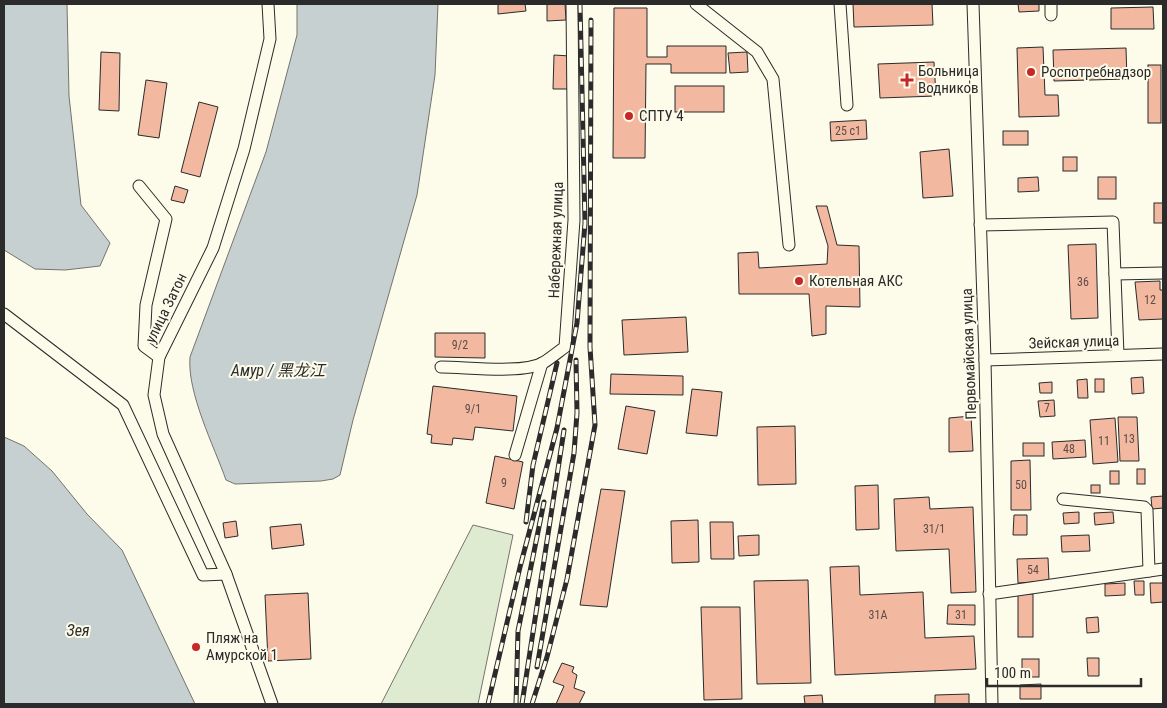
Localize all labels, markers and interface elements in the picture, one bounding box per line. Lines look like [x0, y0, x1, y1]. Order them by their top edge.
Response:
place label: Больница Водников [918, 62, 979, 97]
place label: Роспотребнадзор [1041, 63, 1151, 81]
marker: Роспотребнадзор [1025, 66, 1037, 78]
marker: Больница Водников [900, 73, 914, 87]
place label: СПТУ 4 [639, 107, 684, 125]
marker: СПТУ 4 [623, 110, 635, 122]
house number: 25 с1 [835, 124, 861, 138]
street label: Набережная улица [545, 181, 567, 299]
street label: улица Затон [141, 270, 191, 346]
place label: Котельная АКС [809, 272, 903, 290]
marker: Котельная АКС [793, 275, 805, 287]
house number: 36 [1077, 275, 1089, 289]
street label: Первомайская улица [958, 288, 980, 420]
house number: 12 [1144, 293, 1156, 307]
street label: Зейская улица [1028, 331, 1120, 353]
house number: 9/2 [452, 338, 468, 352]
water label: Амур / 黑龙江 [230, 361, 327, 380]
house number: 7 [1044, 401, 1050, 415]
house number: 9/1 [465, 402, 481, 416]
house number: 13 [1123, 432, 1135, 446]
house number: 11 [1098, 434, 1110, 448]
house number: 48 [1063, 442, 1075, 456]
house number: 9 [501, 476, 507, 490]
house number: 50 [1015, 478, 1027, 492]
house number: 31/1 [923, 522, 945, 536]
house number: 54 [1027, 563, 1039, 577]
house number: 31А [869, 608, 887, 622]
house number: 31 [955, 608, 967, 622]
water label: Зея [67, 621, 90, 640]
place label: Пляж на Амурской 1 [206, 629, 278, 664]
marker: Пляж на Амурской 1 [190, 641, 202, 653]
scale bar [987, 656, 1141, 688]
text: 100 m [994, 664, 1031, 682]

